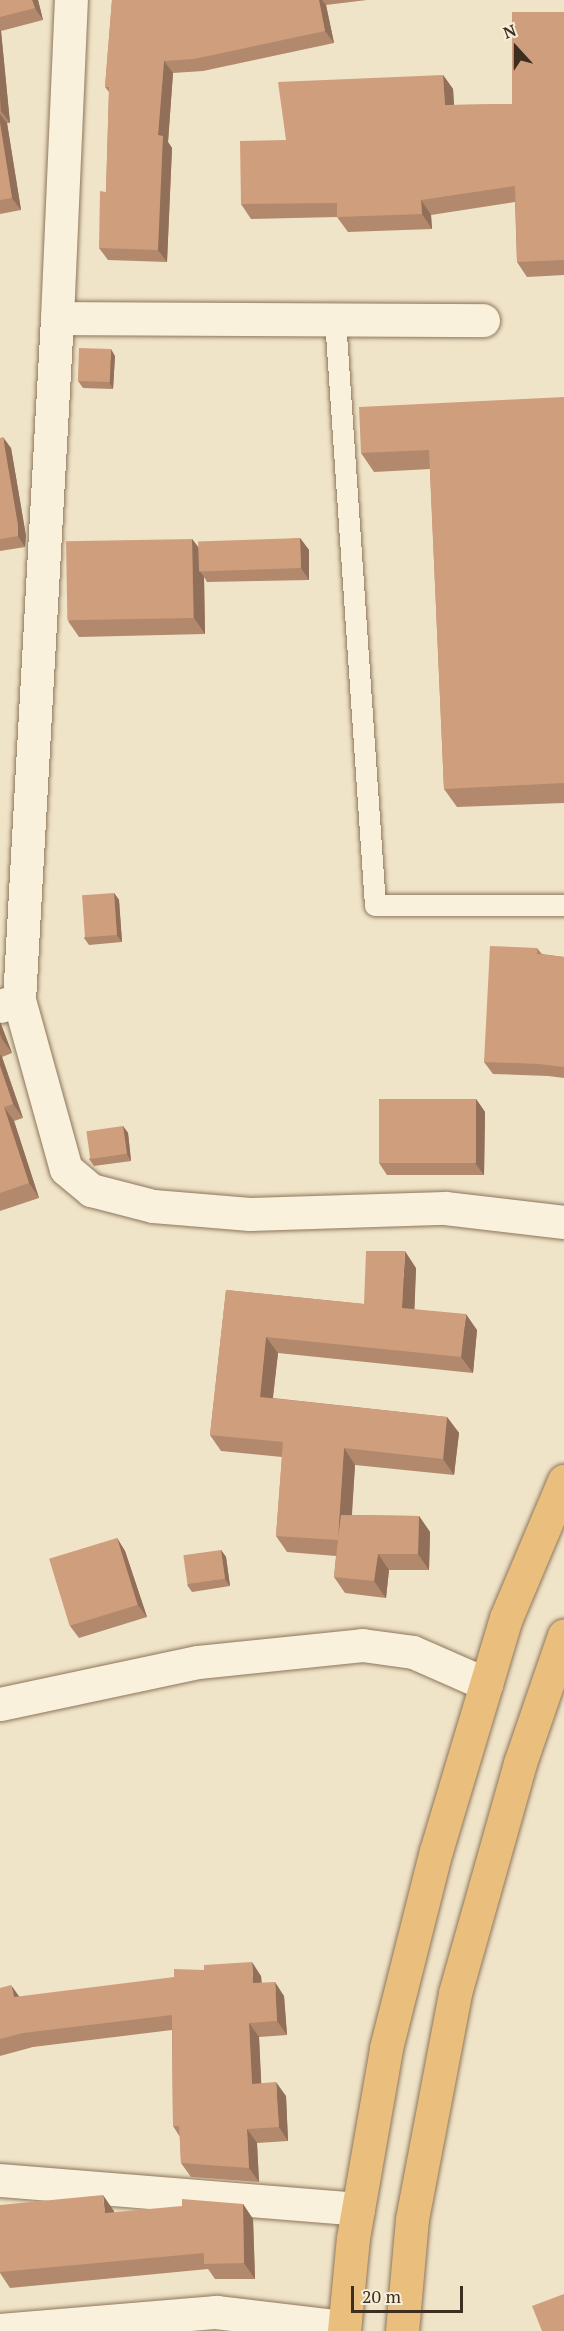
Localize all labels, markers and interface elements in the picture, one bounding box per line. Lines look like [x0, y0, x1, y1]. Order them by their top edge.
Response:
north arrow [486, 18, 546, 78]
text: N [500, 19, 519, 44]
scale bar [354, 2274, 466, 2312]
text: 20 m [362, 2284, 401, 2308]

